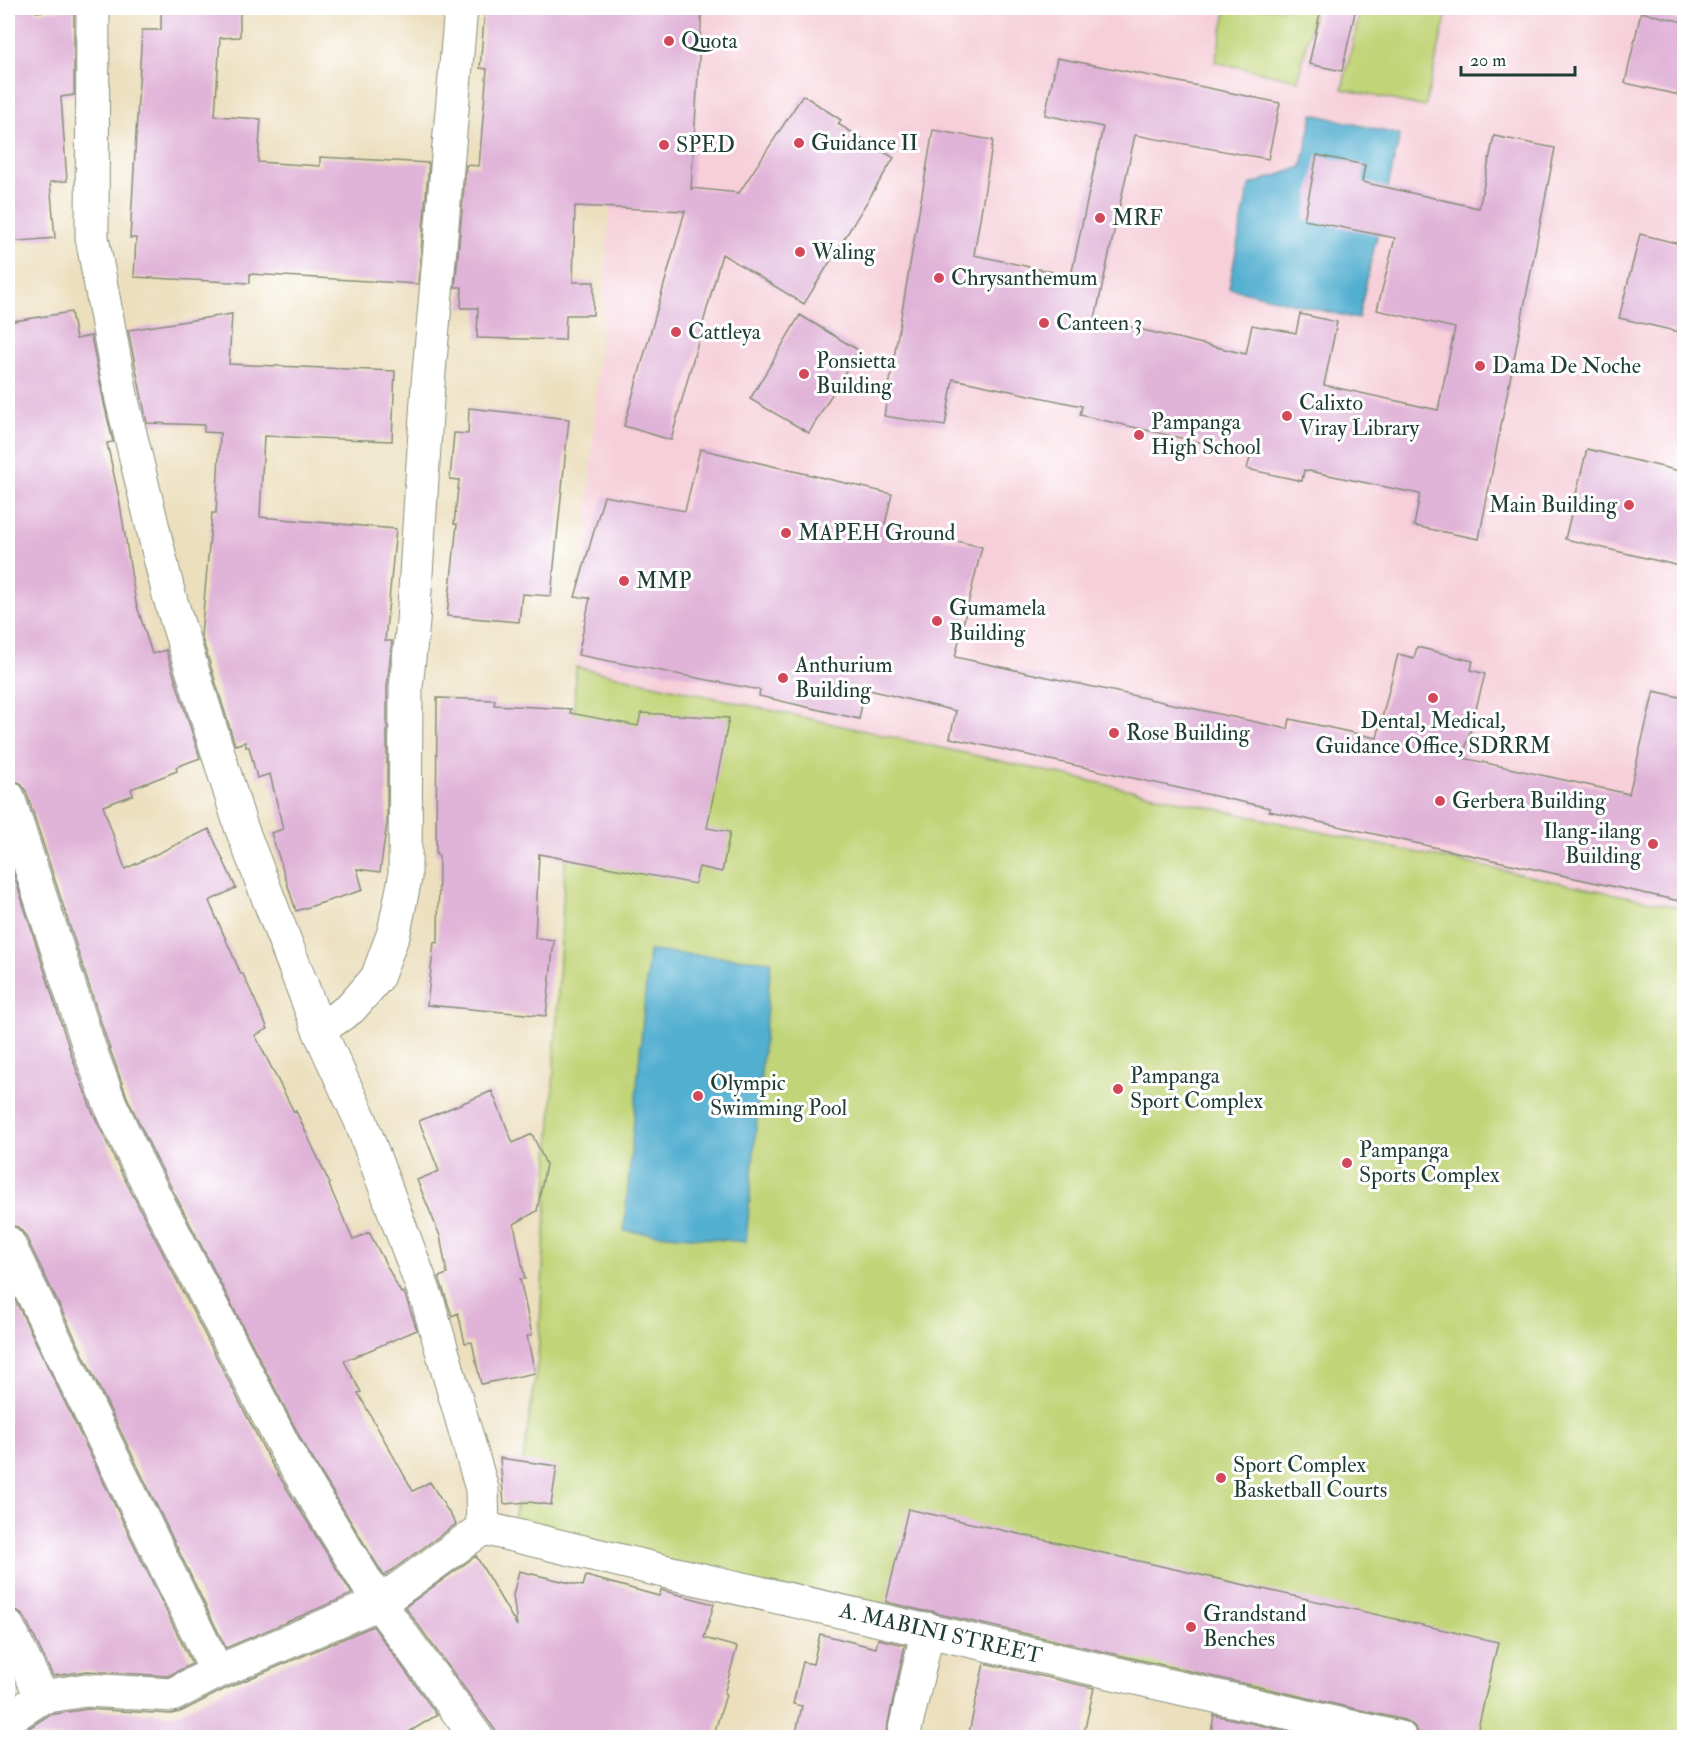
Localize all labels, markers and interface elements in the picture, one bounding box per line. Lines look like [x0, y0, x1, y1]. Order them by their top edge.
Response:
place label: Quota [681, 27, 739, 55]
marker: Quota [662, 34, 676, 48]
scale bar [1461, 39, 1575, 77]
text: 20 m [1470, 49, 1506, 72]
place label: Guidance II [811, 129, 918, 157]
place label: SPED [676, 131, 735, 159]
marker: Guidance II [792, 136, 806, 150]
marker: SPED [657, 138, 671, 152]
place label: MRF [1112, 204, 1163, 232]
marker: MRF [1093, 211, 1107, 225]
place label: Waling [811, 238, 876, 266]
marker: Waling [793, 245, 807, 259]
place label: Chrysanthemum [951, 264, 1098, 292]
marker: Chrysanthemum [932, 271, 946, 285]
place label: Canteen 3 [1056, 309, 1142, 337]
marker: Canteen 3 [1037, 316, 1051, 330]
place label: Cattleya [688, 318, 762, 346]
marker: Cattleya [669, 325, 683, 339]
place label: Ponsietta Building [816, 347, 897, 400]
place label: Dama De Noche [1492, 352, 1641, 380]
marker: Dama De Noche [1473, 359, 1487, 373]
marker: Ponsietta Building [797, 367, 811, 381]
place label: Calixto Viray Library [1299, 389, 1420, 442]
place label: Pampanga High School [1151, 408, 1262, 461]
marker: Calixto Viray Library [1280, 409, 1294, 423]
marker: Pampanga High School [1132, 428, 1146, 442]
place label: Main Building [1489, 491, 1618, 519]
marker: Main Building [1622, 498, 1636, 512]
place label: MAPEH Ground [798, 519, 955, 547]
marker: MAPEH Ground [779, 526, 793, 540]
place label: MMP [636, 567, 692, 595]
marker: MMP [617, 574, 631, 588]
place label: Gumamela Building [949, 594, 1047, 647]
marker: Gumamela Building [930, 614, 944, 628]
place label: Anthurium Building [794, 651, 893, 704]
marker: Anthurium Building [776, 671, 790, 685]
marker: Dental, Medical, Guidance Office, SDRRM [1426, 691, 1440, 705]
place label: Dental, Medical, Guidance Office, SDRRM [1315, 707, 1551, 760]
place label: Rose Building [1126, 719, 1251, 747]
marker: Rose Building [1107, 726, 1121, 740]
place label: Gerbera Building [1452, 787, 1607, 815]
marker: Gerbera Building [1433, 794, 1447, 808]
place label: Ilang-ilang Building [1543, 817, 1642, 870]
marker: Ilang-ilang Building [1646, 837, 1660, 851]
place label: Pampanga Sport Complex [1130, 1062, 1263, 1116]
place label: Olympic Swimming Pool [710, 1069, 848, 1122]
marker: Pampanga Sport Complex [1111, 1082, 1125, 1096]
marker: Olympic Swimming Pool [691, 1089, 705, 1103]
place label: Pampanga Sports Complex [1359, 1136, 1500, 1190]
marker: Pampanga Sports Complex [1340, 1156, 1354, 1170]
place label: Sport Complex Basketball Courts [1233, 1451, 1387, 1504]
marker: Sport Complex Basketball Courts [1214, 1471, 1228, 1485]
street label: A. MABINI STREET [836, 1596, 1046, 1670]
place label: Grandstand Benches [1203, 1600, 1307, 1653]
marker: Grandstand Benches [1184, 1620, 1198, 1634]

